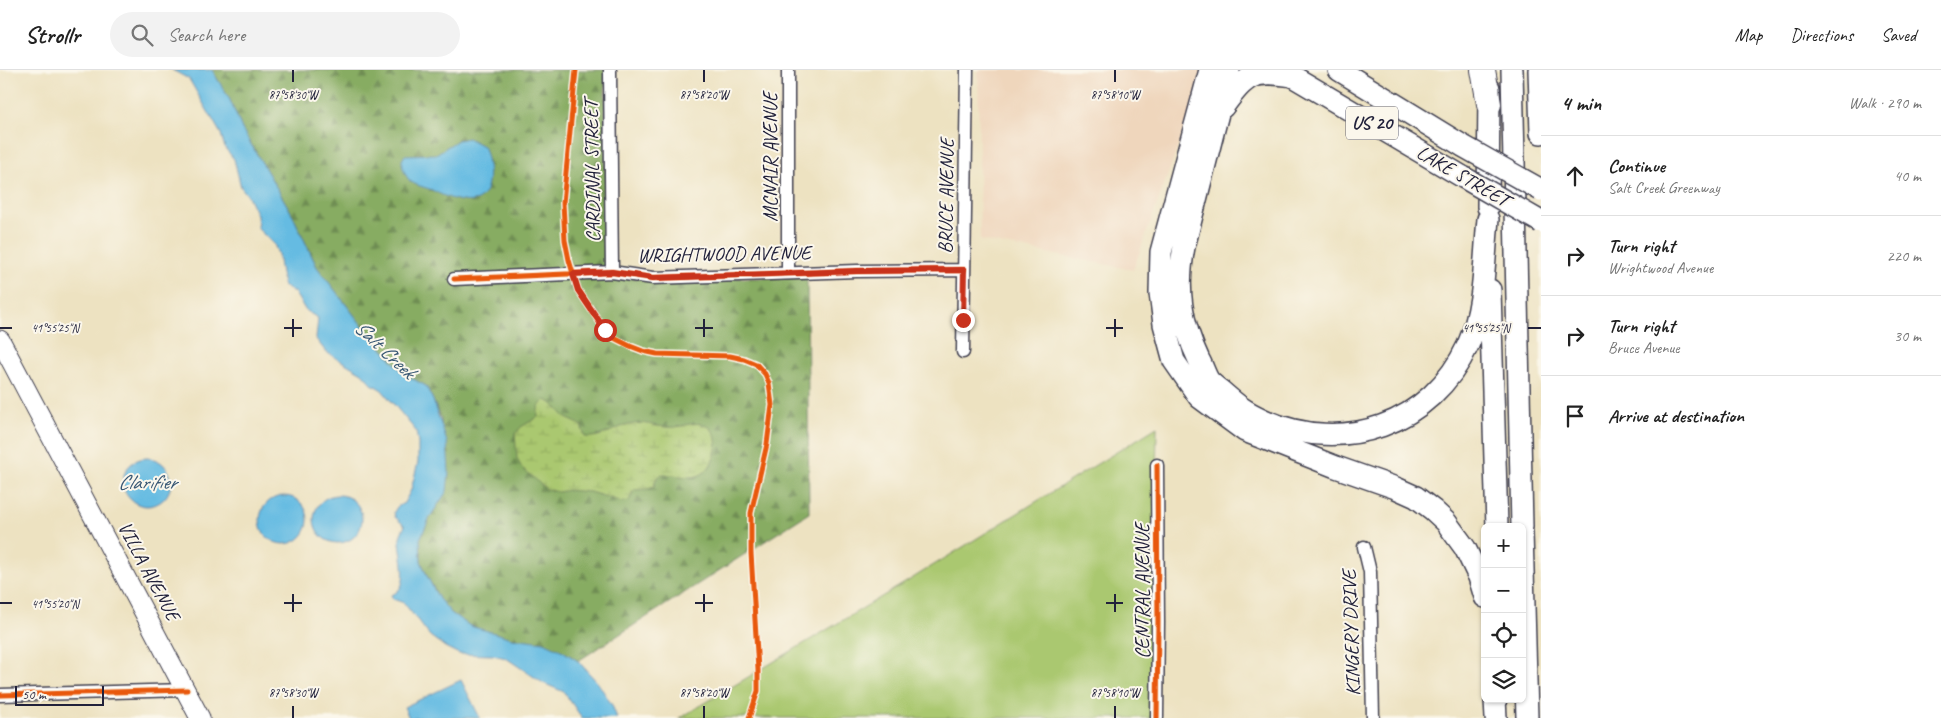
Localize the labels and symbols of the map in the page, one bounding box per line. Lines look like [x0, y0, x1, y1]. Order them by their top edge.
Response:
text: 87°58'30"W [269, 87, 320, 103]
text: 87°58'20"W [680, 87, 731, 103]
text: 87°58'10"W [1091, 87, 1142, 103]
street label: MCNAIR AVENUE [758, 89, 783, 222]
street label: CARDINAL STREET [578, 95, 606, 242]
road number: US 20 [1346, 106, 1398, 140]
street label: BRUCE AVENUE [932, 135, 960, 254]
street label: LAKE STREET [1412, 139, 1518, 215]
street label: WRIGHTWOOD AVENUE [637, 240, 813, 268]
route end [952, 309, 975, 332]
water label: Salt Creek [349, 314, 423, 386]
route start [594, 319, 617, 342]
text: 41°55'25"N [31, 320, 80, 336]
text: 41°55'25"N [1462, 320, 1511, 336]
water label: Clarifier [118, 469, 180, 495]
street label: VILLA AVENUE [112, 517, 187, 628]
street label: CENTRAL AVENUE [1130, 520, 1155, 659]
street label: KINGERY DRIVE [1336, 567, 1366, 696]
text: 41°55'20"N [31, 596, 80, 612]
scale bar [15, 683, 104, 706]
text: 87°58'30"W [269, 685, 320, 701]
text: 87°58'20"W [680, 685, 731, 701]
text: 87°58'10"W [1091, 685, 1142, 701]

